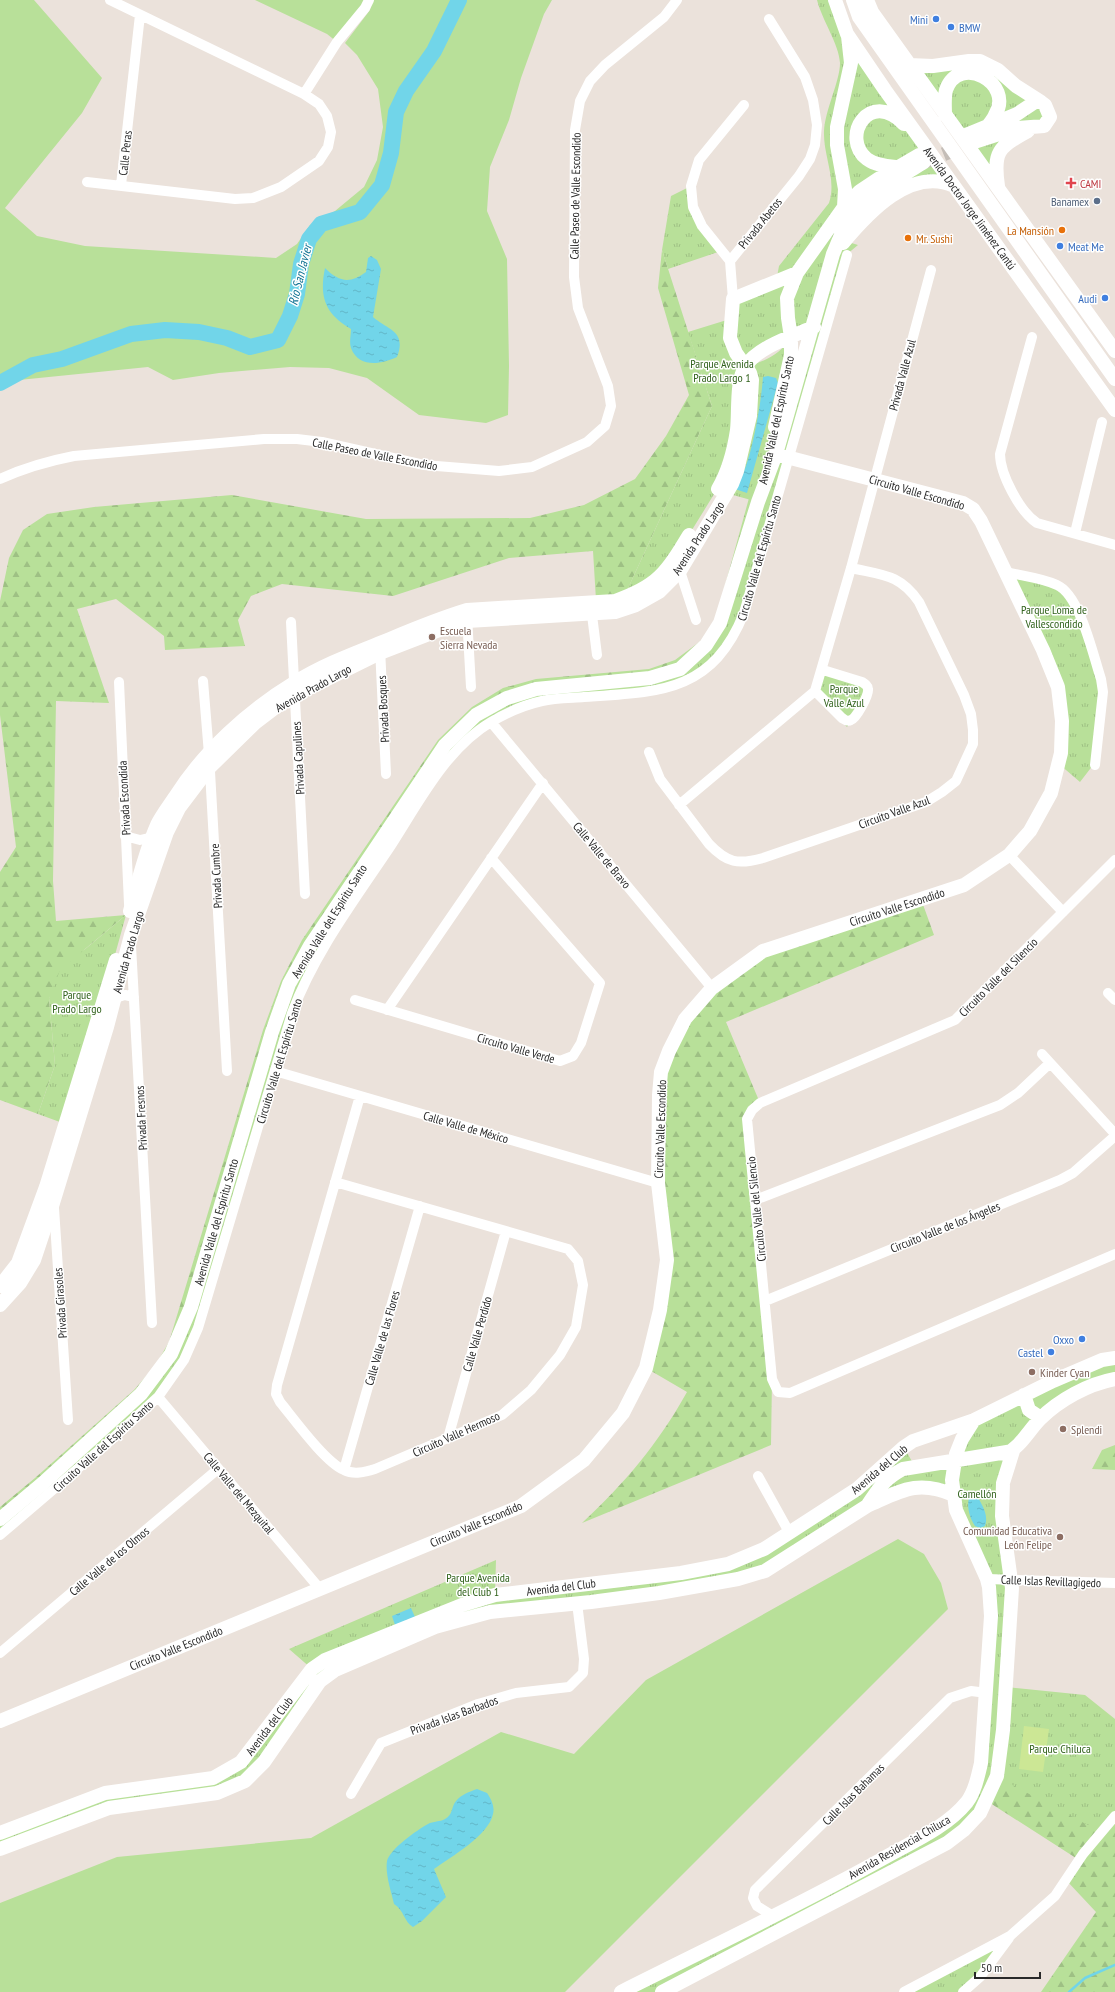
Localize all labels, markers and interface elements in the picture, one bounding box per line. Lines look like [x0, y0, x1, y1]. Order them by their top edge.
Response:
place label: Mini [910, 12, 928, 27]
marker: Mini [931, 14, 941, 24]
place label: BMW [959, 20, 980, 35]
marker: BMW [946, 22, 956, 32]
street label: Calle Peras [115, 130, 135, 176]
street label: Calle Paseo de Valle Escondido [566, 132, 584, 260]
street label: Avenida Doctor Jorge Jiménez Cantú [920, 144, 1020, 272]
place label: CAMI [1080, 176, 1101, 191]
marker: CAMI [1065, 177, 1077, 189]
place label: Banamex [1051, 194, 1089, 209]
street label: Privada Abetos [735, 195, 785, 251]
marker: Banamex [1092, 196, 1102, 206]
place label: La Mansión [1007, 223, 1054, 238]
marker: La Mansión [1057, 225, 1067, 235]
place label: Mr. Sushi [916, 231, 952, 246]
marker: Mr. Sushi [903, 233, 913, 243]
place label: Meat Me [1068, 239, 1104, 254]
water label: Río San Javier [284, 241, 316, 307]
marker: Meat Me [1055, 241, 1065, 251]
place label: Audi [1078, 291, 1097, 306]
marker: Audi [1100, 293, 1110, 303]
street label: Privada Valle Azul [885, 338, 919, 412]
street label: Avenida Valle del Espíritu Santo [755, 354, 797, 486]
park label: Parque Avenida Prado Largo 1 [690, 356, 754, 385]
street label: Calle Paseo de Valle Escondido [311, 435, 439, 473]
street label: Circuito Valle Escondido [867, 471, 967, 513]
street label: Circuito Valle del Espíritu Santo [734, 493, 784, 623]
street label: Avenida Prado Largo [669, 498, 727, 578]
park label: Parque Loma de Vallescondido [1021, 602, 1087, 631]
place label: Escuela Sierra Nevada [440, 623, 497, 652]
marker: Escuela Sierra Nevada [427, 632, 437, 642]
street label: Avenida Prado Largo [272, 661, 354, 715]
street label: Privada Bosques [374, 675, 392, 743]
park label: Parque Valle Azul [823, 681, 864, 710]
street label: Privada Capulines [289, 721, 307, 795]
street label: Privada Escondida [115, 760, 133, 836]
street label: Circuito Valle Azul [856, 792, 932, 832]
street label: Calle Valle de Bravo [570, 819, 634, 891]
street label: Privada Cumbre [207, 843, 225, 909]
street label: Avenida Valle del Espíritu Santo [288, 861, 370, 981]
street label: Circuito Valle Escondido [848, 885, 946, 929]
street label: Avenida Prado Largo [109, 909, 147, 995]
street label: Circuito Valle del Silencio [955, 934, 1041, 1020]
park label: Parque Prado Largo [52, 987, 102, 1016]
street label: Circuito Valle del Espíritu Santo [253, 997, 305, 1125]
street label: Circuito Valle Verde [475, 1030, 557, 1066]
street label: Circuito Valle Escondido [651, 1079, 669, 1179]
street label: Privada Fresnos [132, 1085, 150, 1151]
street label: Calle Valle de México [422, 1108, 510, 1146]
street label: Circuito Valle del Silencio [743, 1156, 769, 1262]
street label: Avenida Valle del Espíritu Santo [191, 1157, 241, 1287]
street label: Circuito Valle de los Ángeles [888, 1198, 1002, 1256]
street label: Privada Girasoles [50, 1267, 70, 1339]
street label: Calle Valle de las Flores [361, 1289, 403, 1387]
street label: Calle Valle Perdido [459, 1295, 495, 1373]
place label: Oxxo [1053, 1332, 1074, 1347]
marker: Oxxo [1077, 1334, 1087, 1344]
place label: Castel [1018, 1345, 1043, 1360]
marker: Castel [1046, 1347, 1056, 1357]
place label: Kinder Cyan [1040, 1365, 1089, 1380]
marker: Kinder Cyan [1027, 1367, 1037, 1377]
street label: Circuito Valle del Espíritu Santo [50, 1397, 156, 1495]
street label: Circuito Valle Hermoso [410, 1408, 502, 1460]
place label: Splendi [1071, 1422, 1102, 1437]
marker: Splendi [1058, 1424, 1068, 1434]
street label: Avenida del Club [848, 1441, 910, 1497]
street label: Calle Valle del Mezquital [200, 1449, 278, 1537]
park label: Camellón [958, 1486, 996, 1501]
street label: Circuito Valle Escondido [428, 1498, 524, 1550]
street label: Calle Valle de los Olmos [66, 1523, 152, 1599]
place label: Comunidad Educativa León Felipe [963, 1523, 1052, 1552]
marker: Comunidad Educativa León Felipe [1055, 1532, 1065, 1542]
park label: Parque Avenida del Club 1 [446, 1570, 510, 1599]
street label: Calle Islas Revillagigedo [1001, 1572, 1101, 1590]
street label: Avenida del Club [526, 1575, 596, 1599]
street label: Circuito Valle Escondido [127, 1623, 225, 1673]
street label: Privada Islas Barbados [408, 1692, 500, 1738]
street label: Avenida del Club [242, 1694, 296, 1758]
park label: Parque Chiluca [1029, 1741, 1091, 1756]
street label: Calle Islas Bahamas [819, 1760, 887, 1828]
street label: Avenida Residencial Chiluca [845, 1812, 953, 1882]
scale bar [975, 1954, 1040, 1980]
text: 50 m [981, 1960, 1002, 1975]

